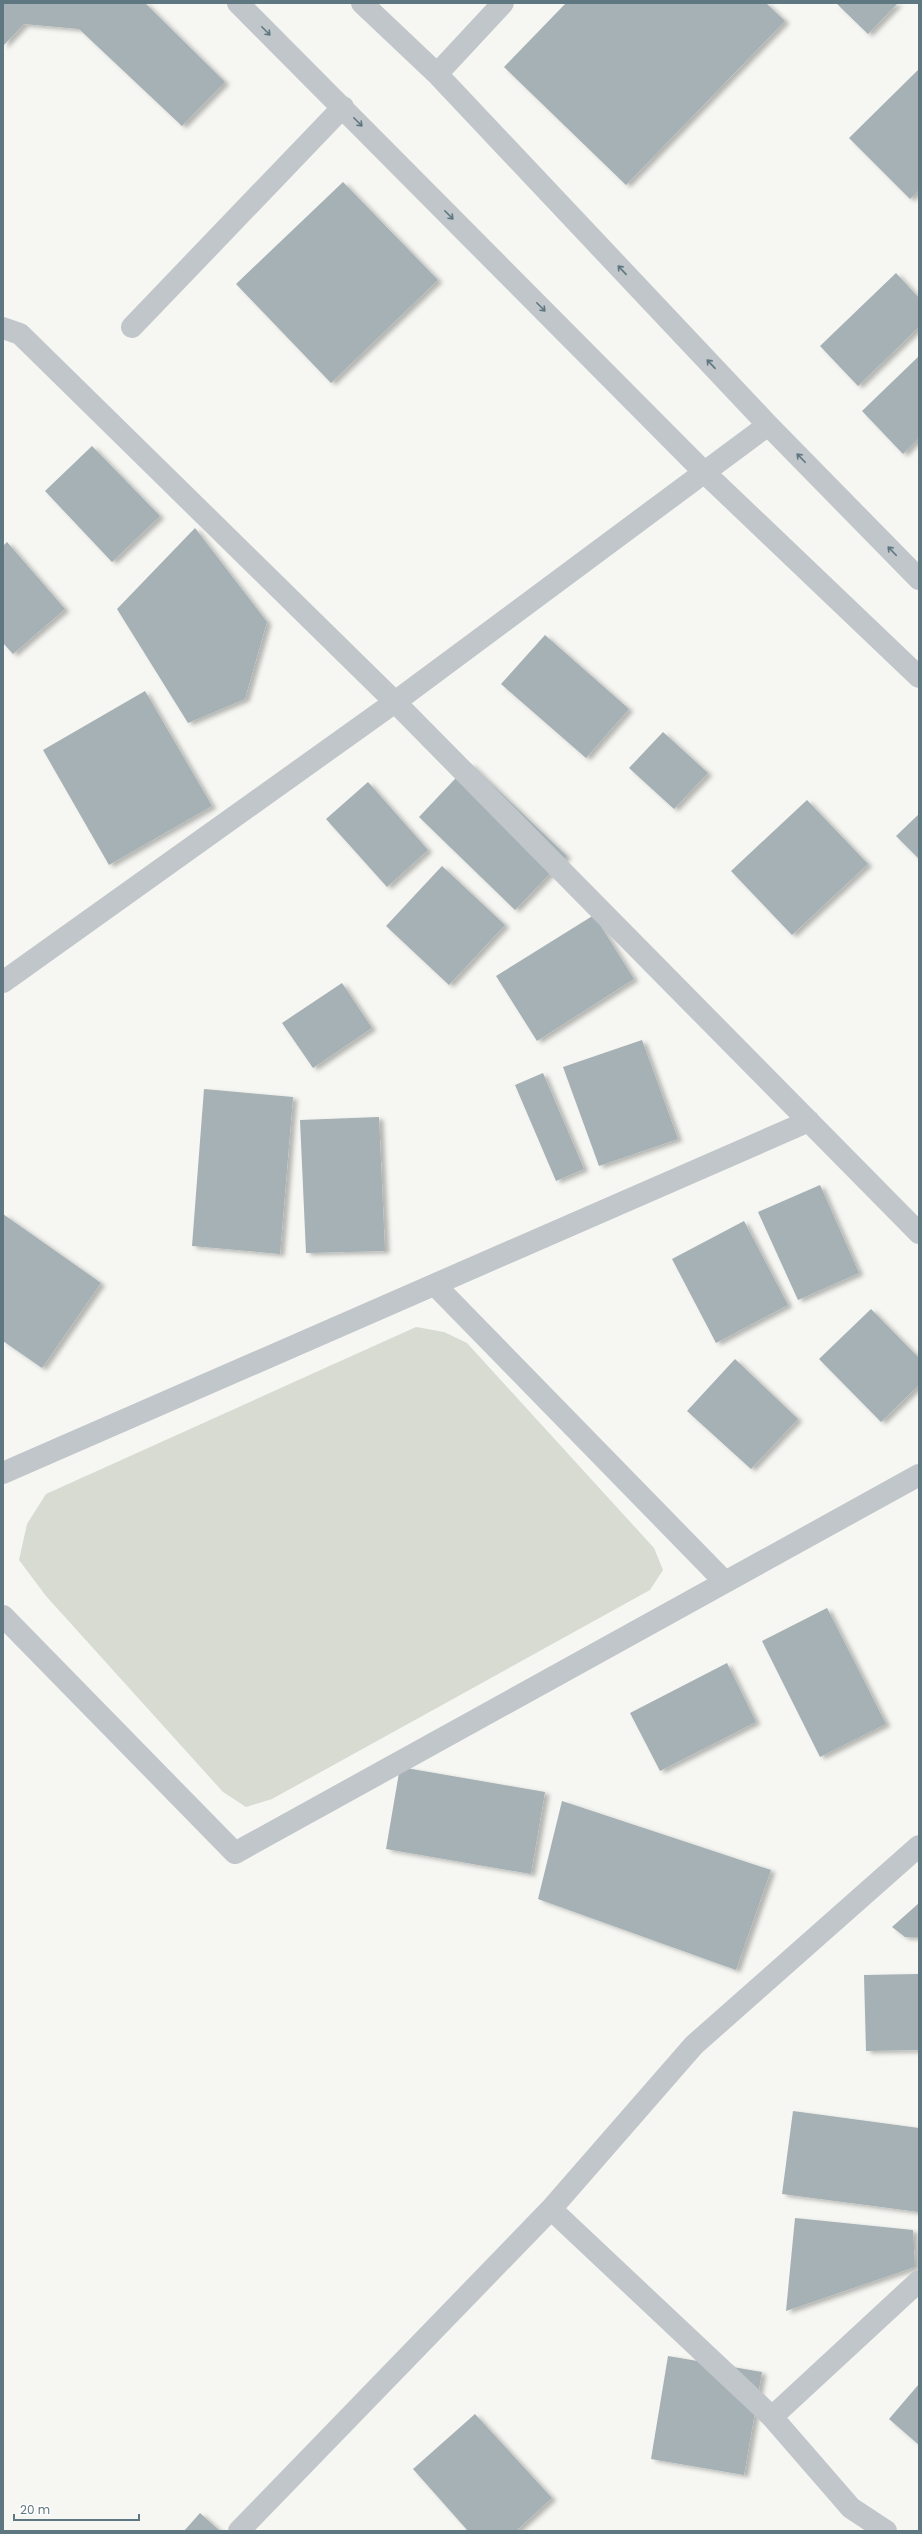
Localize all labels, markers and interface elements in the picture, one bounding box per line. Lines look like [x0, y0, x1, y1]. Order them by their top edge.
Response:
one-way arrow [261, 26, 271, 35]
one-way arrow [353, 117, 363, 127]
one-way arrow [444, 210, 454, 220]
one-way arrow [617, 265, 626, 275]
one-way arrow [536, 302, 546, 312]
one-way arrow [706, 359, 716, 369]
one-way arrow [796, 453, 806, 463]
one-way arrow [887, 546, 897, 556]
scale bar [14, 2496, 139, 2522]
text: 20 m [20, 2501, 50, 2518]

